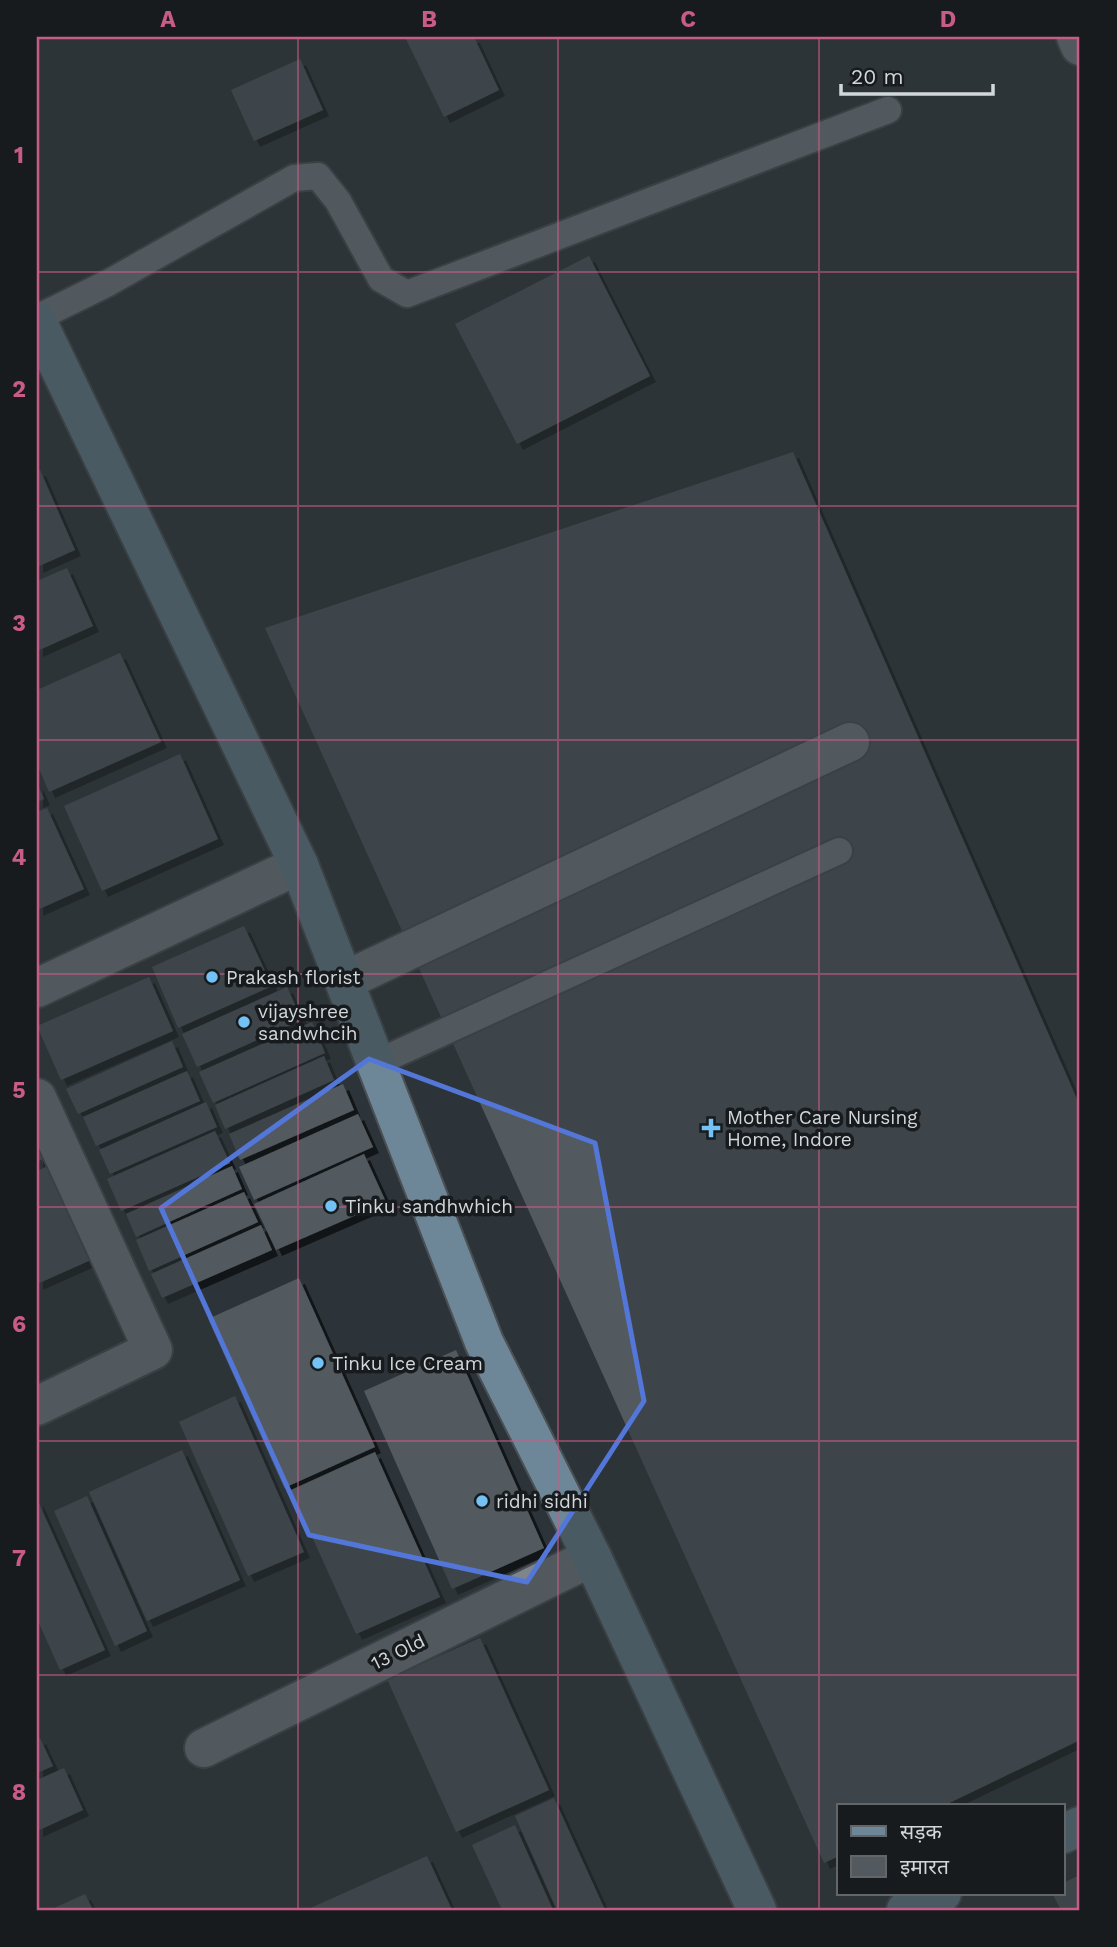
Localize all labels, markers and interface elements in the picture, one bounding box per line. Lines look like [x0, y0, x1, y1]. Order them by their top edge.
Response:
text: A [160, 6, 176, 33]
text: B [421, 6, 437, 33]
text: C [680, 6, 696, 33]
text: D [940, 6, 956, 33]
scale bar [841, 52, 993, 96]
text: 20 m [851, 64, 903, 89]
text: 1 [14, 142, 24, 169]
text: 2 [12, 376, 26, 403]
text: 3 [12, 610, 26, 637]
text: 4 [12, 844, 27, 871]
place label: Prakash florist [226, 966, 361, 989]
marker: Prakash florist [204, 969, 220, 985]
place label: vijayshree sandwhcih [258, 1000, 358, 1045]
marker: vijayshree sandwhcih [236, 1014, 252, 1030]
text: 5 [12, 1077, 26, 1104]
place label: Mother Care Nursing Home, Indore [727, 1106, 918, 1151]
marker: Mother Care Nursing Home, Indore [701, 1118, 721, 1138]
place label: Tinku sandhwhich [345, 1195, 513, 1218]
marker: Tinku sandhwhich [323, 1198, 339, 1214]
text: 6 [12, 1311, 26, 1338]
place label: Tinku Ice Cream [332, 1352, 483, 1375]
marker: Tinku Ice Cream [310, 1355, 326, 1371]
place label: ridhi sidhi [496, 1490, 588, 1513]
marker: ridhi sidhi [474, 1493, 490, 1509]
text: 7 [12, 1545, 26, 1572]
street label: 13 Old [367, 1629, 429, 1675]
text: 8 [12, 1779, 26, 1806]
legend [837, 1804, 1064, 1895]
text: सड़क [900, 1819, 942, 1844]
text: इमारत [900, 1854, 950, 1879]

